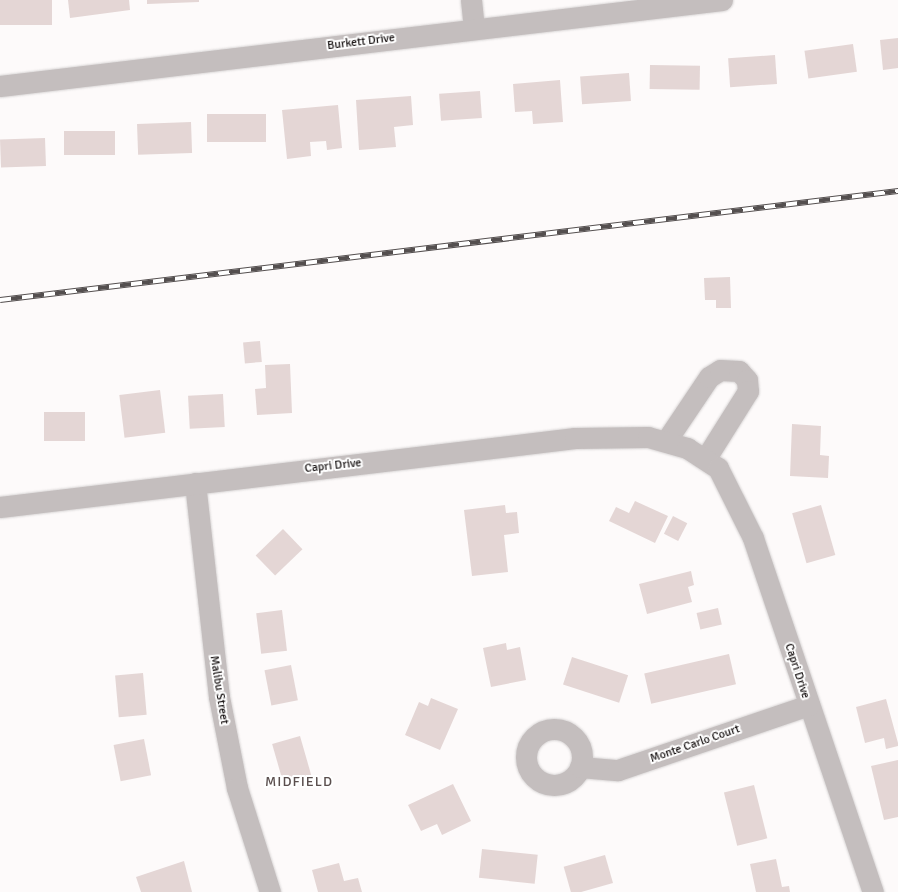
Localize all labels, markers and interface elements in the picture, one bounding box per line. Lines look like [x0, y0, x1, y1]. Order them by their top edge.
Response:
street label: Burkett Drive [326, 31, 396, 53]
street label: Capri Drive [304, 456, 362, 476]
street label: Capri Drive [781, 642, 813, 700]
street label: Malibu Street [206, 655, 232, 725]
street label: Monte Carlo Court [648, 722, 742, 766]
district label: MIDFIELD [264, 774, 334, 790]

